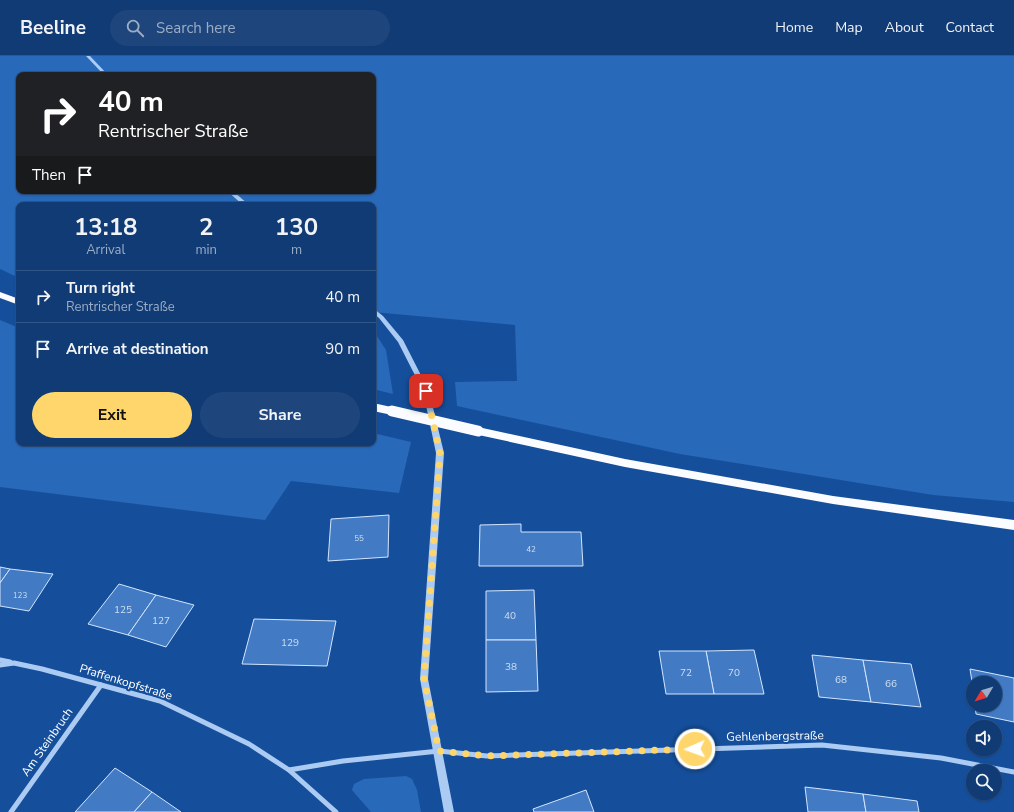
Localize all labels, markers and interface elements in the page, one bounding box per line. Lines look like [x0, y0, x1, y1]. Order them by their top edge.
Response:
search box [110, 10, 390, 46]
text: Beeline [20, 15, 86, 41]
icon: search [124, 17, 146, 39]
text: Search here [156, 18, 236, 38]
text: Home [775, 18, 813, 37]
text: Map [835, 18, 863, 37]
text: About [885, 18, 924, 37]
text: Contact [946, 18, 994, 37]
text: 40 m [98, 83, 164, 121]
icon: right [32, 88, 84, 140]
text: Rentrischer Straße [98, 119, 248, 143]
icon: arrive [74, 164, 96, 186]
text: Then [32, 165, 66, 185]
text: 13:18 [74, 211, 137, 243]
text: 2 [199, 211, 213, 243]
text: 130 [275, 211, 318, 243]
text: Arrival [86, 241, 125, 259]
text: min [195, 241, 217, 259]
text: m [291, 241, 302, 259]
text: Turn right [66, 278, 135, 298]
icon: right [32, 286, 54, 308]
text: 40 m [325, 287, 360, 307]
text: Rentrischer Straße [66, 298, 175, 316]
icon: arrive [32, 338, 54, 360]
text: Arrive at destination [66, 339, 209, 359]
text: 90 m [325, 339, 360, 359]
pin [409, 374, 443, 408]
icon: arrive [415, 380, 437, 402]
button: Exit [32, 392, 192, 438]
button: Share [200, 392, 360, 438]
house number: 55 [354, 533, 364, 544]
house number: 42 [526, 544, 536, 555]
house number: 123 [13, 590, 27, 601]
house number: 125 [114, 603, 132, 617]
house number: 40 [504, 609, 516, 623]
house number: 127 [152, 614, 170, 628]
house number: 129 [281, 636, 299, 650]
street label: Pfaffenkopfstraße [78, 660, 174, 704]
house number: 38 [505, 660, 517, 674]
house number: 72 [680, 666, 692, 680]
house number: 70 [728, 666, 740, 680]
house number: 68 [835, 673, 847, 687]
north arrow [966, 676, 1002, 712]
map controls [966, 676, 1002, 800]
house number: 66 [885, 677, 897, 691]
street label: Am Steinbruch [18, 705, 76, 779]
button: sound [966, 720, 1002, 756]
street label: Gehlenbergstraße [726, 727, 824, 745]
position arrow [674, 728, 716, 770]
button: search [966, 764, 1002, 800]

